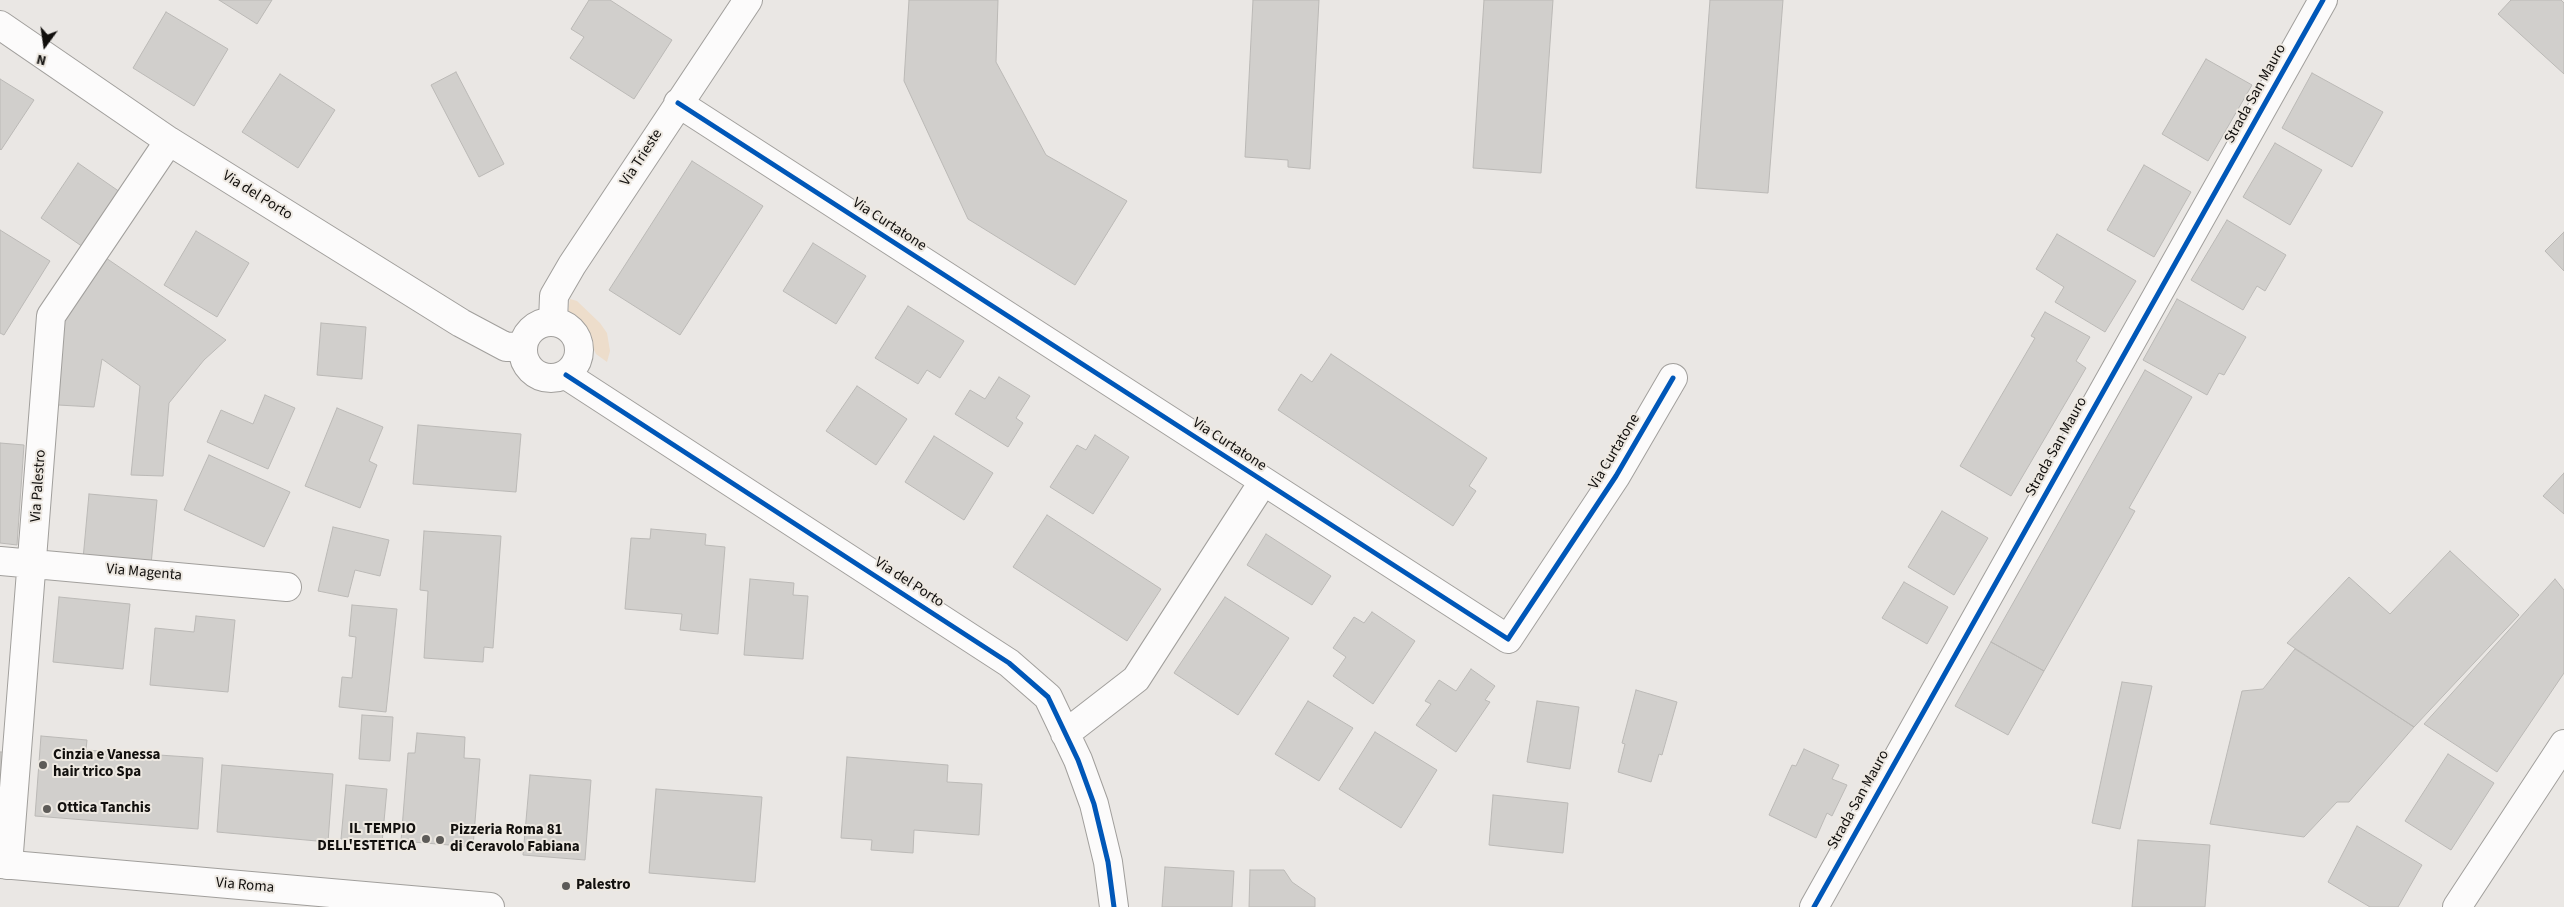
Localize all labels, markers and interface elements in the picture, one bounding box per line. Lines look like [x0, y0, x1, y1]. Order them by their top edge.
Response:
north arrow [20, 20, 70, 70]
street label: Strada San Mauro [2221, 41, 2291, 147]
text: N [34, 49, 48, 70]
street label: Via Trieste [617, 126, 667, 190]
street label: Via del Porto [219, 167, 295, 225]
street label: Via Curtatone [849, 194, 929, 256]
street label: Strada San Mauro [2022, 394, 2092, 500]
street label: Via Curtatone [1586, 411, 1644, 493]
street label: Via Curtatone [1189, 414, 1269, 476]
street label: Via Palestro [27, 449, 51, 523]
street label: Via del Porto [871, 554, 947, 612]
street label: Via Magenta [105, 561, 183, 585]
place label: Cinzia e Vanessa hair trico Spa [53, 747, 160, 782]
street label: Strada San Mauro [1824, 747, 1894, 853]
marker: Cinzia e Vanessa hair trico Spa [37, 759, 49, 771]
place label: Ottica Tanchis [57, 800, 151, 818]
marker: Ottica Tanchis [41, 803, 53, 815]
place label: IL TEMPIO DELL'ESTETICA [317, 821, 416, 856]
place label: Pizzeria Roma 81 di Ceravolo Fabiana [450, 822, 580, 857]
marker: IL TEMPIO DELL'ESTETICA [420, 833, 432, 845]
marker: Pizzeria Roma 81 di Ceravolo Fabiana [434, 834, 446, 846]
street label: Via Roma [215, 874, 275, 898]
place label: Palestro [576, 877, 631, 895]
marker: Palestro [560, 880, 572, 892]

